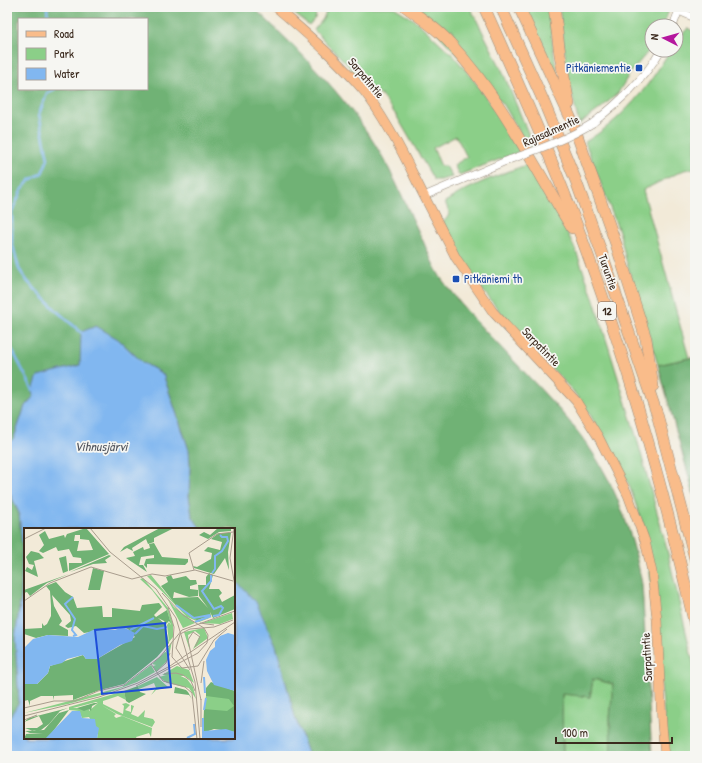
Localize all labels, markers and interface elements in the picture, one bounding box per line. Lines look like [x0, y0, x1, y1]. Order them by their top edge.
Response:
legend [18, 18, 148, 90]
north arrow [644, 18, 684, 58]
text: Road [54, 25, 74, 42]
text: N [647, 33, 661, 41]
text: Park [54, 45, 74, 62]
street label: Sarpatintie [344, 54, 389, 102]
place label: Pitkäniementie [566, 59, 631, 76]
marker: Pitkäniementie [634, 63, 644, 73]
text: Water [54, 65, 80, 82]
street label: Rajasalmentie [520, 110, 582, 151]
street label: Turuntie [594, 252, 623, 292]
place label: Pitkäniemi th [464, 270, 522, 287]
marker: Pitkäniemi th [451, 274, 461, 284]
road number: 12 [598, 302, 616, 320]
street label: Sarpatintie [518, 323, 564, 370]
water label: Vihnusjärvi [74, 437, 129, 455]
inset map [24, 528, 235, 739]
street label: Sarpatintie [637, 632, 656, 682]
scale bar [556, 719, 672, 745]
text: 100 m [562, 724, 588, 741]

